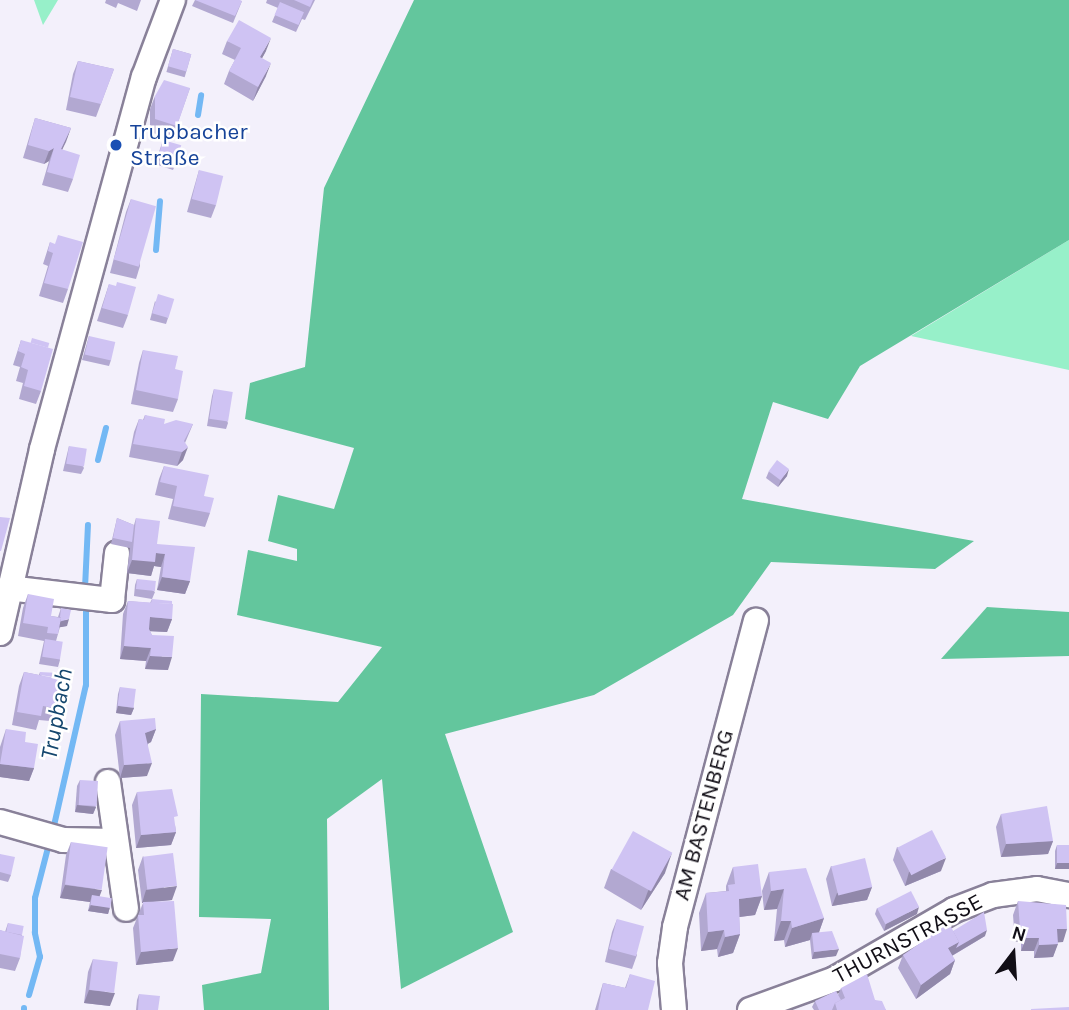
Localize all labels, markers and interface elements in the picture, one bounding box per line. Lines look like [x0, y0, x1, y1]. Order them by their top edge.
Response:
place label: Trupbacher Straße [130, 118, 248, 172]
marker: Trupbacher Straße [108, 137, 124, 153]
water label: Trupbach [35, 666, 79, 762]
street label: AM BASTENBERG [668, 726, 740, 904]
street label: THURNSTRASSE [829, 888, 987, 990]
north arrow [978, 919, 1048, 989]
text: N [1009, 921, 1029, 946]

